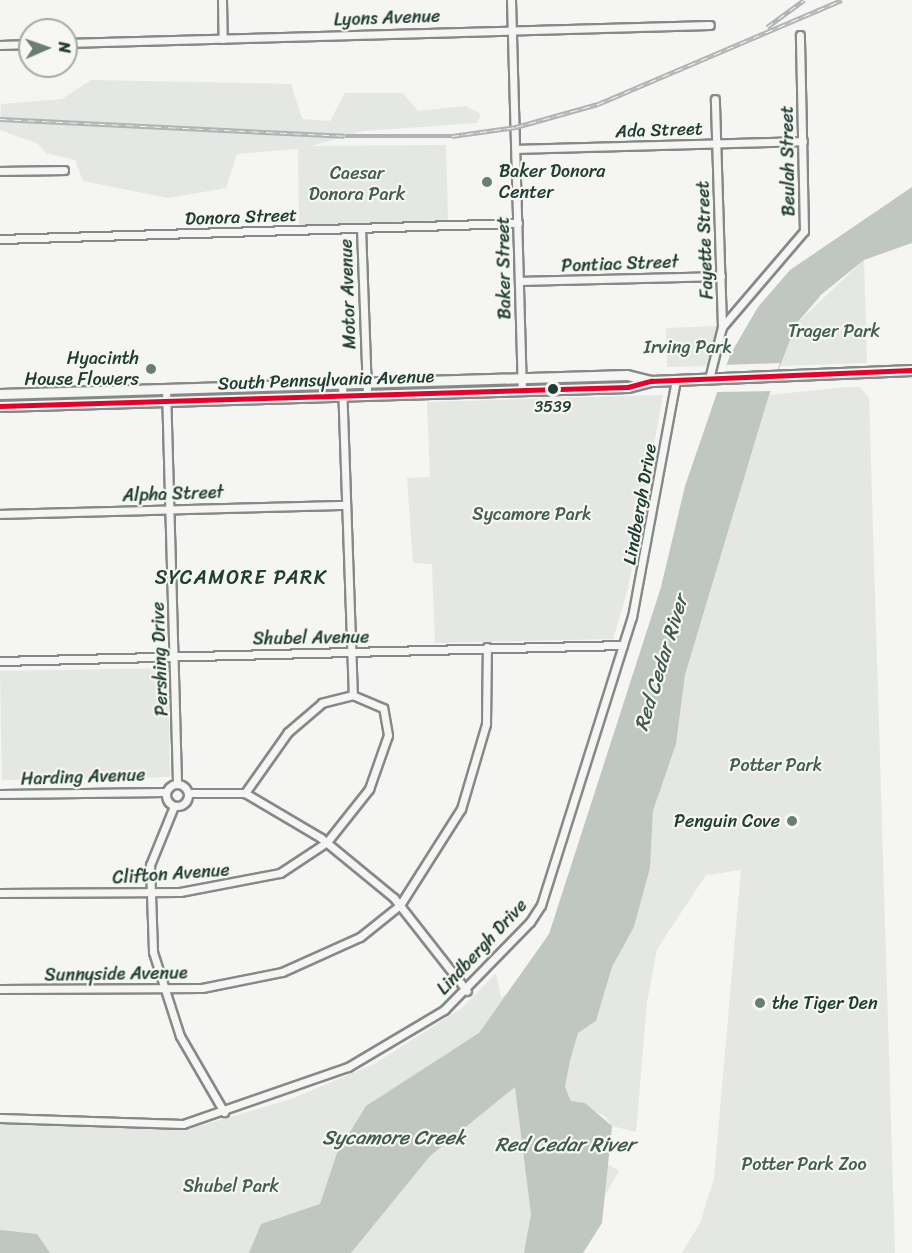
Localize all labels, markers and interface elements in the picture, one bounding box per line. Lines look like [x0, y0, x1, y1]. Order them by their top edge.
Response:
street label: Lyons Avenue [334, 5, 440, 31]
north arrow [18, 18, 78, 78]
text: N [50, 41, 79, 53]
street label: Beulah Street [776, 105, 800, 217]
street label: Ada Street [615, 118, 703, 142]
place label: Baker Donora Center [499, 161, 605, 204]
park label: Caesar Donora Park [309, 163, 405, 206]
marker: Baker Donora Center [480, 175, 494, 189]
street label: Fayette Street [692, 181, 718, 299]
street label: Donora Street [185, 204, 297, 230]
street label: Baker Street [492, 216, 516, 320]
street label: Motor Avenue [335, 238, 361, 350]
street label: Pontiac Street [561, 251, 679, 277]
park label: Trager Park [788, 320, 880, 342]
park label: Irving Park [644, 336, 732, 358]
place label: Hyacinth House Flowers [24, 348, 139, 391]
marker: Hyacinth House Flowers [144, 362, 158, 376]
street label: South Pennsylvania Avenue [217, 365, 435, 395]
marker: 3539 [547, 383, 559, 395]
place label: 3539 [534, 397, 572, 417]
street label: Lindbergh Drive [619, 442, 661, 566]
street label: Alpha Street [122, 481, 224, 507]
park label: Sycamore Park [472, 503, 592, 525]
district label: SYCAMORE PARK [155, 565, 327, 589]
water label: Red Cedar River [629, 592, 693, 734]
street label: Pershing Drive [147, 601, 173, 717]
street label: Shubel Avenue [253, 626, 369, 650]
park label: Potter Park [729, 754, 823, 776]
street label: Harding Avenue [20, 764, 146, 790]
place label: Penguin Cove [674, 810, 780, 832]
marker: Penguin Cove [785, 814, 799, 828]
street label: Clifton Avenue [112, 859, 230, 889]
street label: Lindbergh Drive [432, 895, 532, 999]
street label: Sunnyside Avenue [44, 962, 188, 986]
place label: the Tiger Den [772, 992, 878, 1014]
marker: the Tiger Den [753, 996, 767, 1010]
water label: Sycamore Creek [322, 1125, 466, 1149]
water label: Red Cedar River [495, 1132, 635, 1156]
park label: Potter Park Zoo [741, 1153, 867, 1175]
park label: Shubel Park [183, 1175, 279, 1197]

